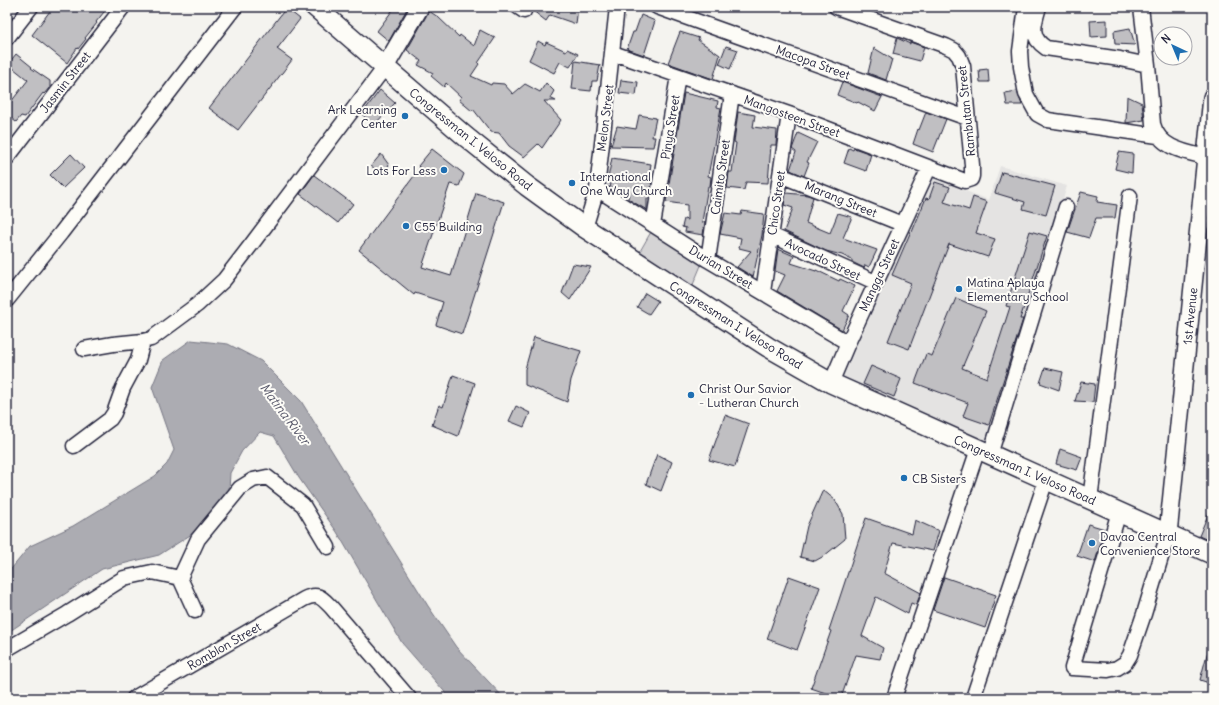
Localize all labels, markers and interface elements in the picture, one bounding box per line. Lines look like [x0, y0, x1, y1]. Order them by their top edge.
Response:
north arrow [1153, 26, 1193, 66]
text: N [1158, 31, 1174, 46]
street label: Macopa Street [774, 42, 852, 82]
street label: Jasmin Street [36, 48, 94, 116]
street label: Rambutan Street [954, 65, 978, 157]
street label: Melon Street [593, 84, 617, 152]
street label: Congressman I. Veloso Road [406, 85, 536, 193]
street label: Mangosteen Street [742, 92, 842, 140]
street label: Pinya Street [657, 94, 683, 160]
place label: Ark Learning Center [328, 102, 397, 131]
marker: Ark Learning Center [400, 111, 410, 121]
street label: Caimito Street [707, 138, 733, 216]
place label: Lots For Less [366, 163, 436, 178]
marker: Lots For Less [439, 165, 449, 175]
place label: International One Way Church [580, 169, 672, 198]
street label: Chico Street [764, 170, 788, 236]
marker: International One Way Church [567, 178, 577, 188]
street label: Marang Street [803, 178, 879, 220]
place label: C55 Building [414, 219, 482, 234]
marker: C55 Building [401, 221, 411, 231]
street label: Avocado Street [783, 235, 863, 283]
street label: Mangga Street [856, 236, 902, 314]
street label: Durian Street [686, 242, 756, 292]
place label: Matina Aplaya Elementary School [967, 275, 1068, 304]
street label: Congressman I. Veloso Road [667, 278, 805, 372]
marker: Matina Aplaya Elementary School [954, 284, 964, 294]
street label: 1st Avenue [1180, 287, 1200, 345]
water label: Matina River [256, 380, 315, 450]
place label: Christ Our Savior - Lutheran Church [699, 381, 799, 410]
marker: Christ Our Savior - Lutheran Church [686, 390, 696, 400]
street label: Congressman I. Veloso Road [952, 432, 1098, 508]
place label: CB Sisters [912, 471, 966, 486]
marker: CB Sisters [899, 473, 909, 483]
place label: Davao Central Convenience Store [1100, 529, 1200, 558]
marker: Davao Central Convenience Store [1087, 538, 1097, 548]
street label: Romblon Street [184, 619, 264, 673]

